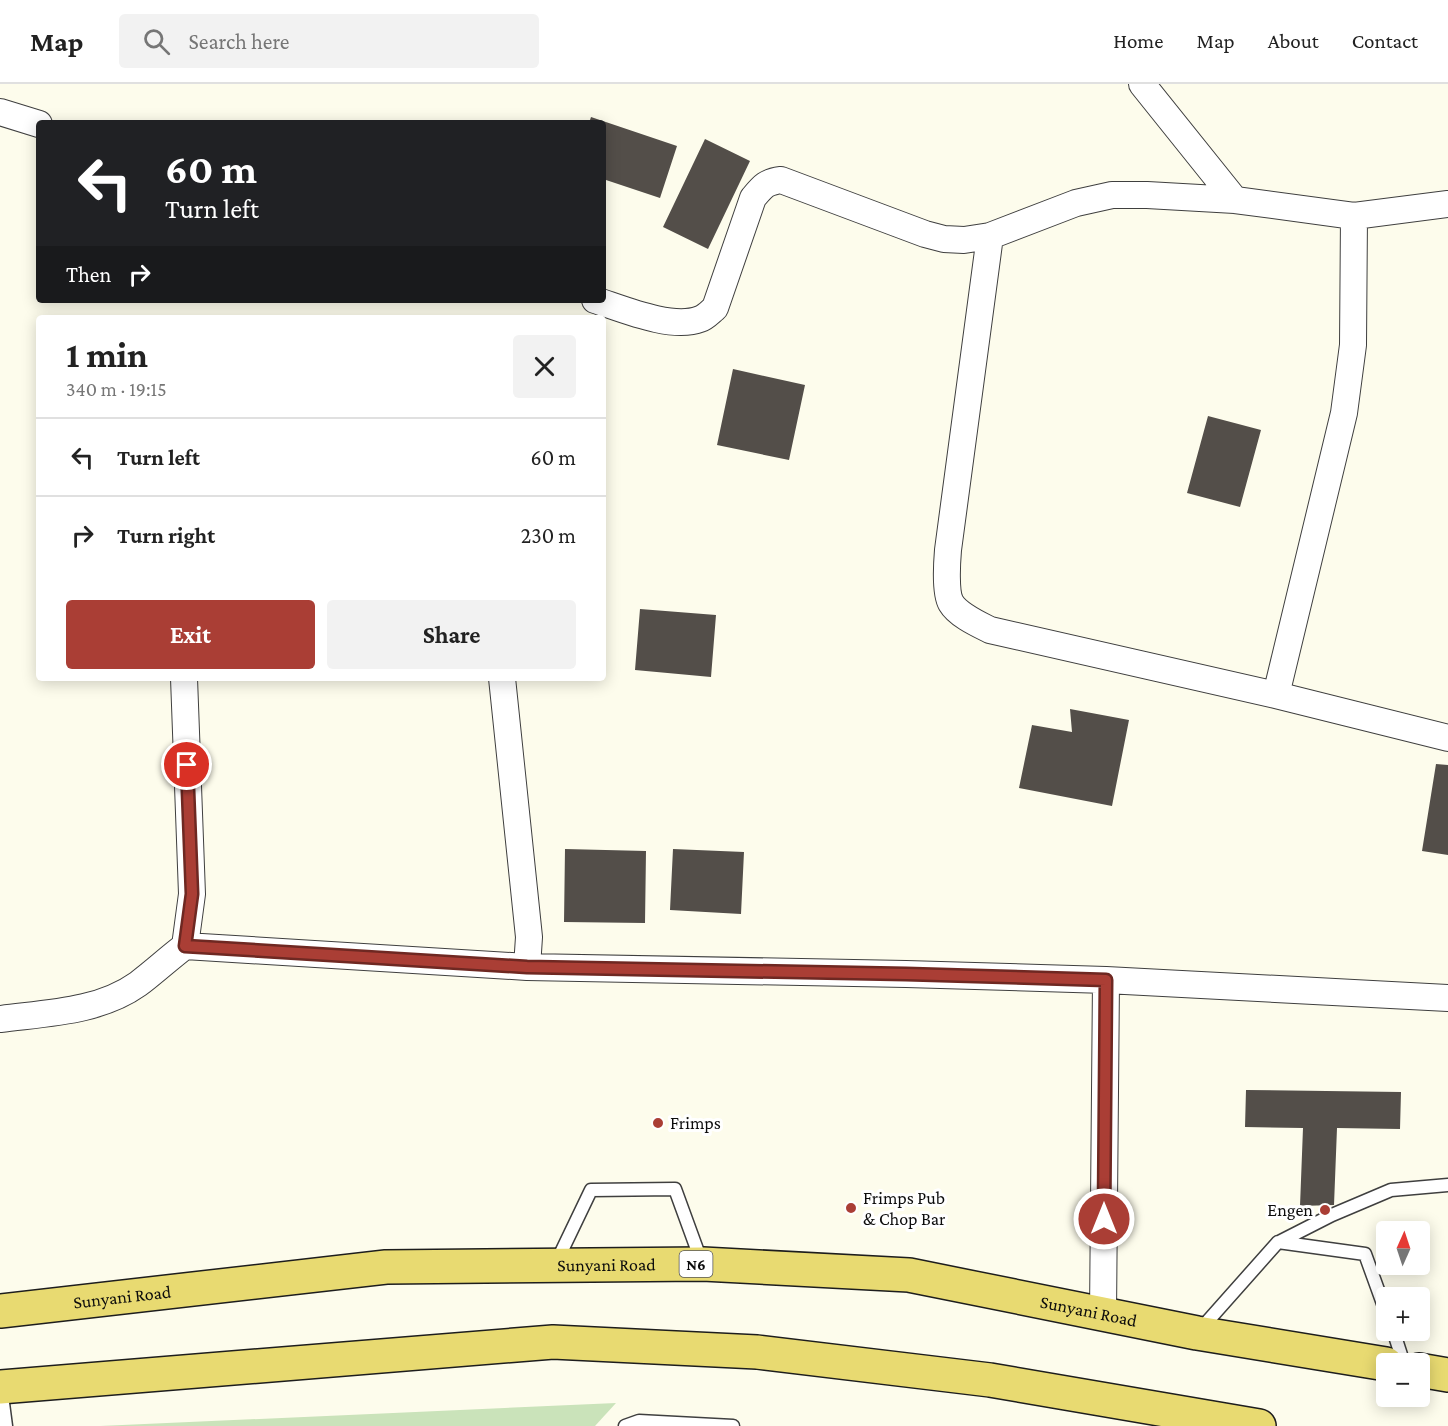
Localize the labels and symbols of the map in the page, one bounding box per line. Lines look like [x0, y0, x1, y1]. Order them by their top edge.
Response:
pin [161, 739, 212, 790]
place label: Frimps [670, 1113, 721, 1133]
marker: Frimps [651, 1116, 665, 1130]
position arrow [1072, 1187, 1136, 1251]
place label: Frimps Pub & Chop Bar [863, 1188, 946, 1229]
place label: Engen [1267, 1200, 1313, 1220]
marker: Frimps Pub & Chop Bar [844, 1201, 858, 1215]
marker: Engen [1318, 1203, 1332, 1217]
north arrow [1376, 1221, 1430, 1275]
road number: N6 [680, 1251, 712, 1277]
street label: Sunyani Road [557, 1254, 656, 1275]
street label: Sunyani Road [72, 1282, 173, 1313]
street label: Sunyani Road [1038, 1292, 1139, 1331]

